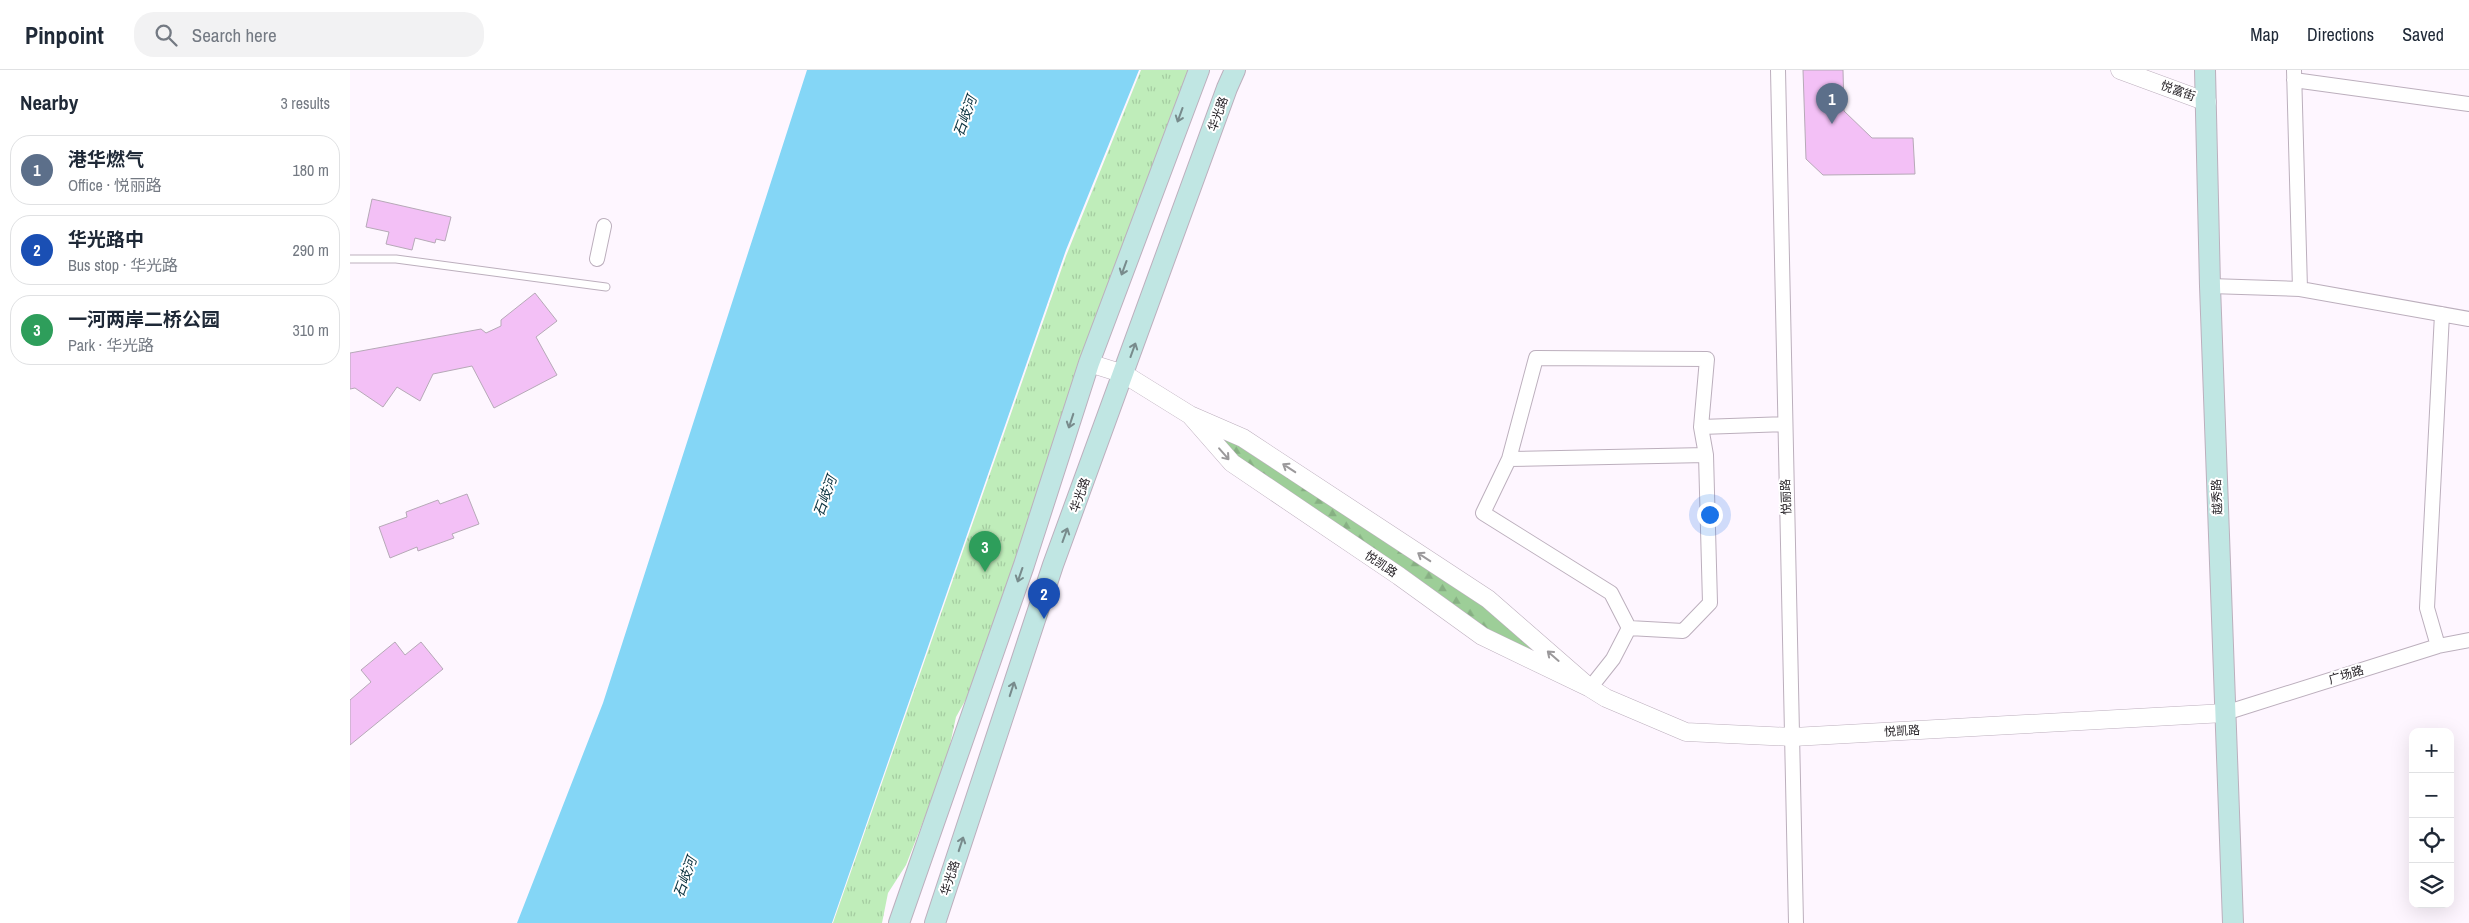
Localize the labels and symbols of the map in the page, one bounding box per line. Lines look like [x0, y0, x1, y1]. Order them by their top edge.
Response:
street label: 悦富街 [2158, 77, 2198, 105]
pin: 1 [1816, 83, 1848, 124]
water label: 石岐河 [949, 90, 982, 139]
street label: 华光路 [1204, 94, 1232, 134]
one-way arrow [1175, 107, 1184, 122]
one-way arrow [1119, 259, 1128, 275]
one-way arrow [1129, 343, 1138, 358]
one-way arrow [1065, 413, 1075, 429]
one-way arrow [1218, 447, 1230, 460]
one-way arrow [1282, 463, 1296, 473]
water label: 石岐河 [809, 470, 842, 519]
street label: 华光路 [1066, 475, 1094, 515]
street label: 悦丽路 [1777, 479, 1795, 515]
street label: 越秀路 [2208, 479, 2226, 515]
your location [1697, 502, 1723, 528]
one-way arrow [1061, 528, 1070, 544]
pin: 3 [969, 531, 1001, 572]
street label: 悦凯路 [1362, 547, 1400, 581]
one-way arrow [1418, 552, 1432, 562]
one-way arrow [1015, 567, 1024, 583]
pin: 2 [1028, 578, 1060, 619]
one-way arrow [1547, 650, 1560, 661]
street label: 广场路 [2326, 662, 2366, 688]
one-way arrow [1008, 682, 1018, 698]
street label: 悦凯路 [1884, 722, 1920, 740]
one-way arrow [957, 836, 966, 852]
water label: 石岐河 [669, 851, 702, 900]
street label: 华光路 [937, 858, 963, 898]

